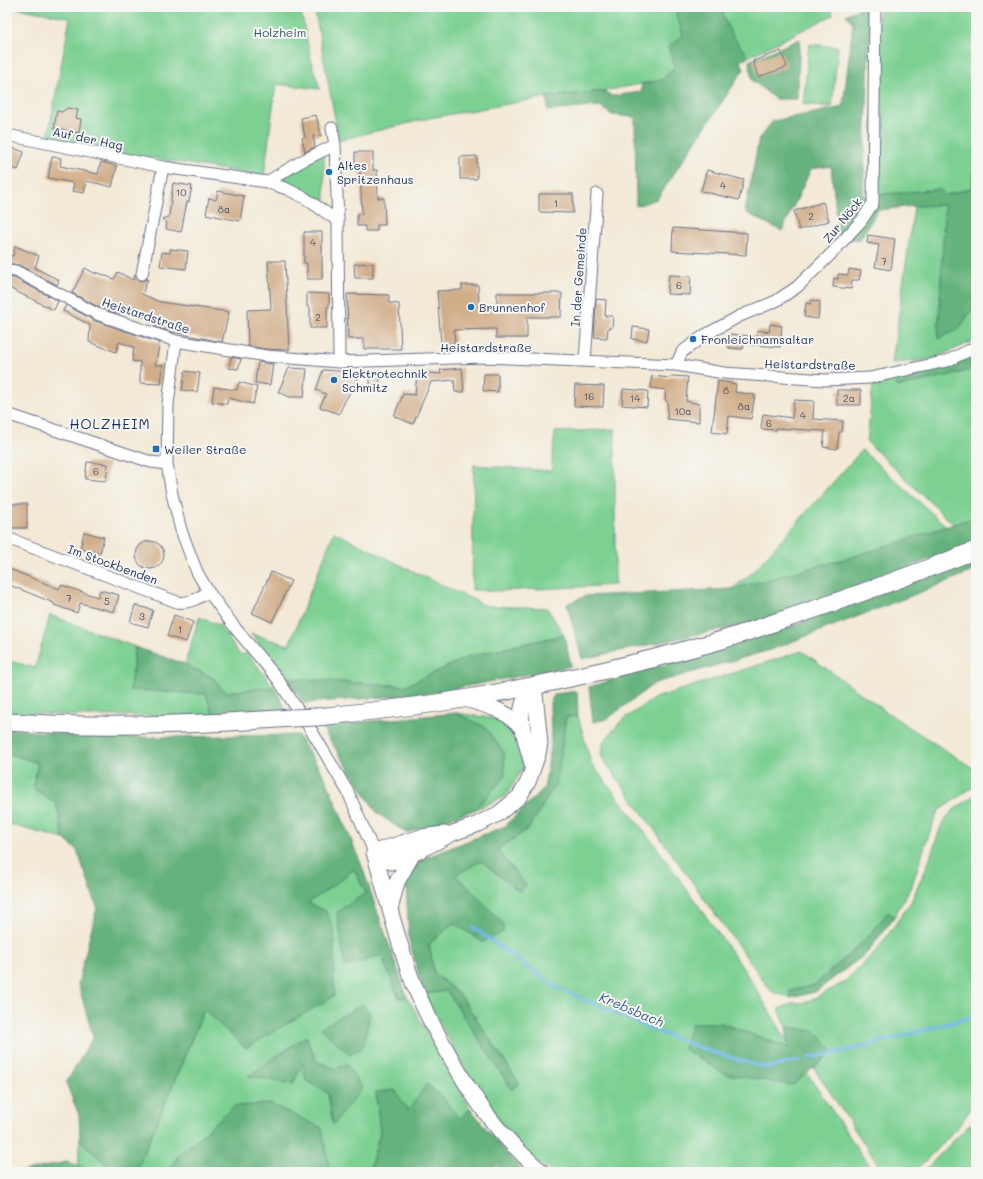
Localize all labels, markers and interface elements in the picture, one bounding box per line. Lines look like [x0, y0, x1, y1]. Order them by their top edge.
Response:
park label: Holzheim [254, 24, 306, 40]
street label: Auf der Hag [51, 123, 125, 153]
place label: Altes Spritzenhaus [337, 157, 414, 187]
marker: Altes Spritzenhaus [324, 167, 334, 177]
house number: 4 [720, 178, 726, 192]
house number: 10 [176, 185, 186, 199]
street label: Zur Nöck [819, 194, 865, 246]
house number: 1 [554, 196, 558, 210]
house number: 8a [218, 202, 230, 216]
house number: 2 [808, 209, 814, 223]
street label: In der Gemeinde [567, 227, 589, 327]
house number: 4 [310, 235, 316, 249]
house number: 7 [881, 254, 887, 268]
house number: 6 [676, 278, 682, 292]
street label: Heistardstraße [100, 293, 192, 337]
place label: Brunnenhof [479, 299, 545, 315]
marker: Brunnenhof [466, 302, 476, 312]
house number: 2 [315, 310, 321, 324]
place label: Fronleichnamsaltar [701, 331, 814, 347]
marker: Fronleichnamsaltar [688, 334, 698, 344]
street label: Heistardstraße [440, 339, 532, 355]
street label: Heistardstraße [764, 355, 856, 373]
place label: Elektrotechnik Schmitz [342, 365, 427, 395]
marker: Elektrotechnik Schmitz [329, 375, 339, 385]
house number: 8 [723, 383, 729, 397]
house number: 16 [584, 389, 594, 403]
house number: 14 [630, 391, 640, 405]
house number: 2a [843, 391, 855, 405]
house number: 8a [738, 399, 750, 413]
house number: 10a [675, 404, 691, 418]
house number: 4 [800, 408, 806, 422]
district label: HOLZHEIM [69, 414, 151, 433]
house number: 6 [766, 416, 772, 430]
place label: Weiler Straße [164, 441, 247, 457]
marker: Weiler Straße [151, 444, 161, 454]
house number: 6 [93, 464, 99, 478]
street label: Im Stockbenden [66, 540, 160, 588]
house number: 7 [66, 591, 72, 605]
house number: 5 [104, 594, 110, 608]
house number: 3 [139, 609, 145, 623]
house number: 1 [178, 622, 182, 636]
water label: Krebsbach [597, 988, 667, 1030]

